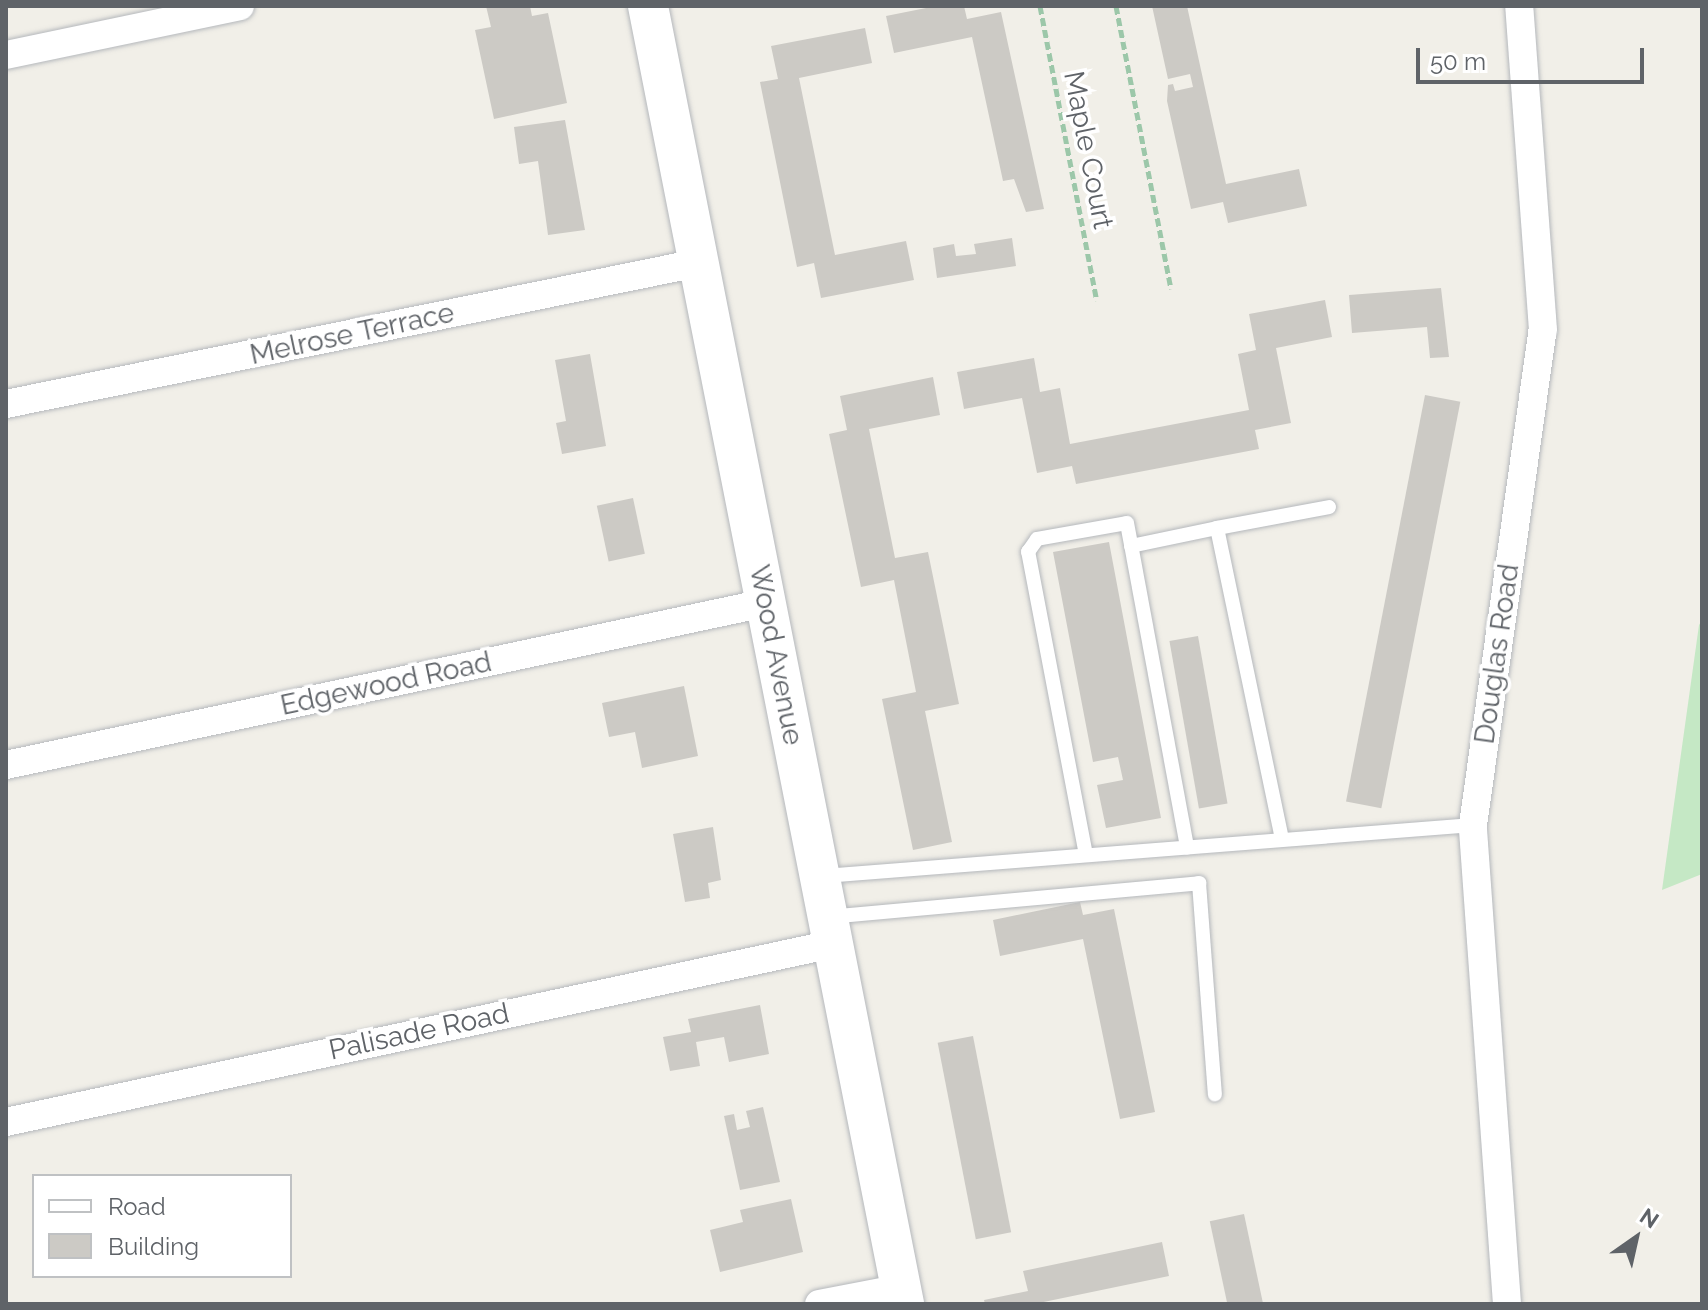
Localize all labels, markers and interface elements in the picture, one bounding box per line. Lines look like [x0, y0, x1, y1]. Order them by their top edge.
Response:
scale bar [1420, 32, 1648, 82]
text: 50 m [1430, 47, 1486, 76]
street label: Maple Court [1056, 68, 1120, 232]
street label: Melrose Terrace [247, 296, 457, 372]
street label: Wood Avenue [742, 562, 810, 748]
street label: Douglas Road [1468, 562, 1526, 746]
street label: Edgewood Road [278, 645, 494, 723]
street label: Palisade Road [326, 997, 512, 1067]
legend [32, 1174, 292, 1278]
text: Road [108, 1192, 166, 1221]
north arrow [1596, 1198, 1676, 1278]
text: N [1635, 1203, 1664, 1234]
text: Building [108, 1232, 199, 1261]

